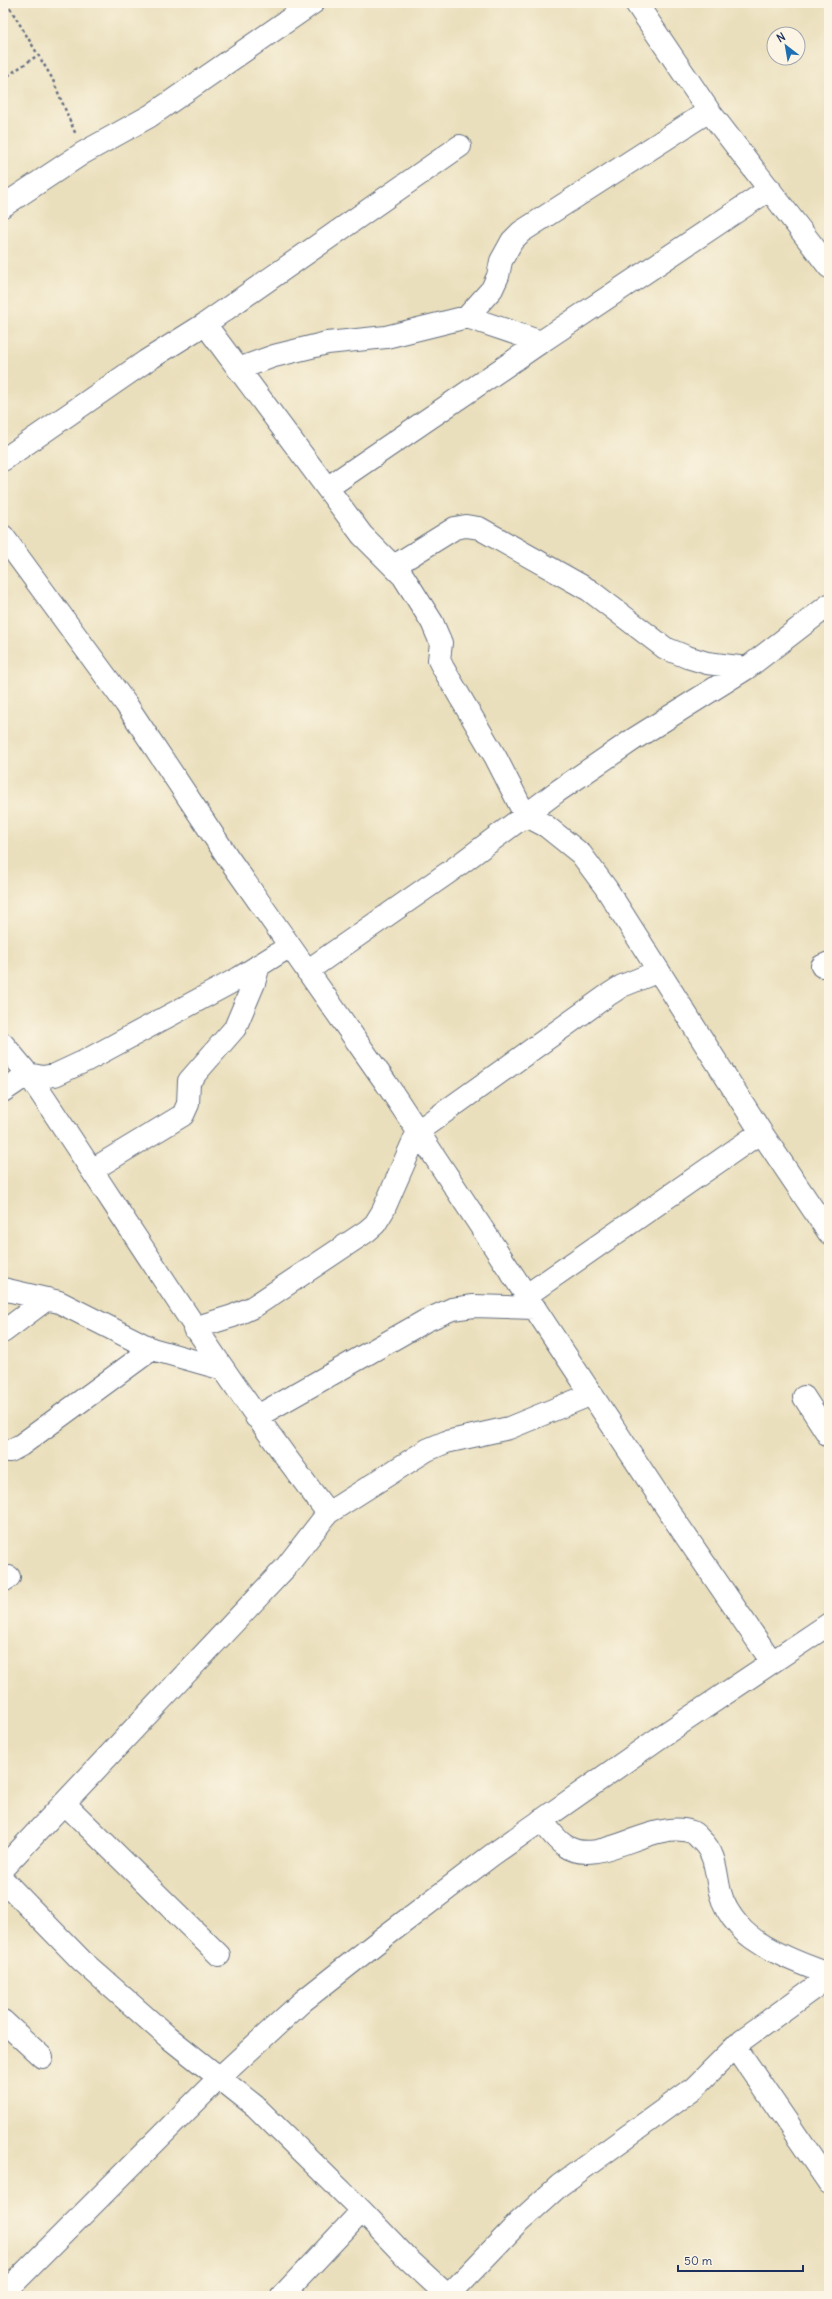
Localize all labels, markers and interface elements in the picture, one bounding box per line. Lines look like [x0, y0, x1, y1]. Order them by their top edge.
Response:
north arrow [766, 26, 806, 66]
text: N [774, 29, 788, 45]
scale bar [678, 2247, 803, 2273]
text: 50 m [684, 2253, 713, 2268]

